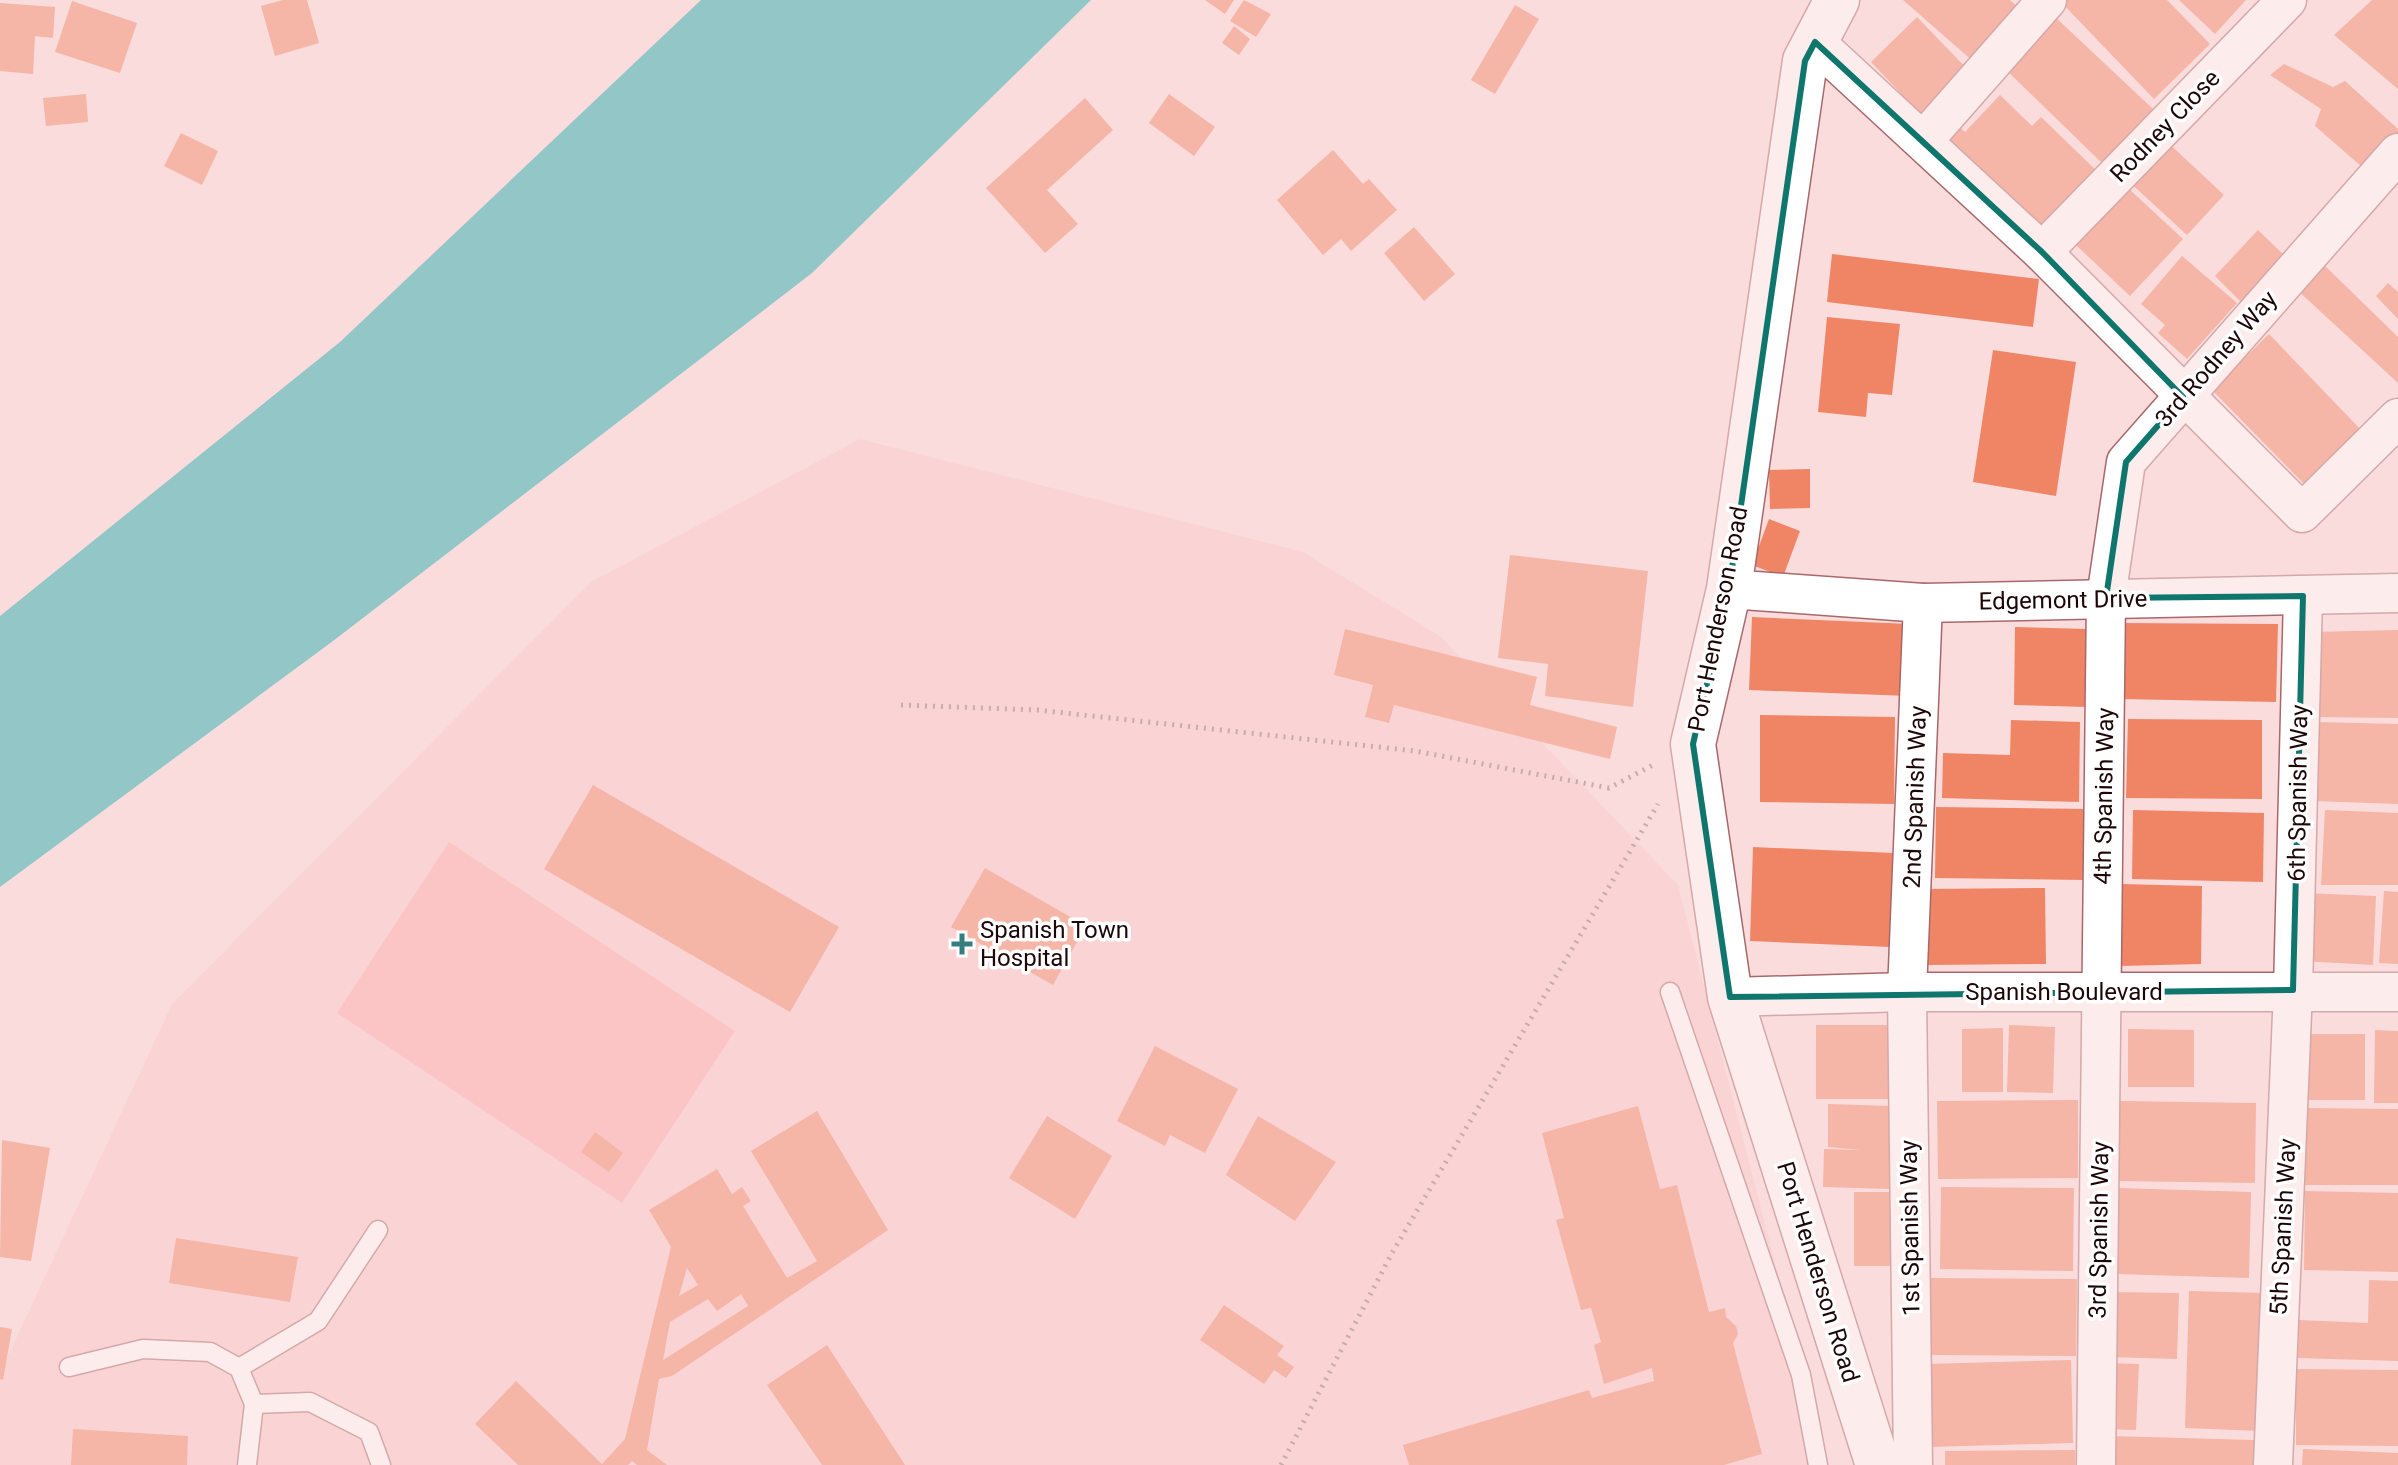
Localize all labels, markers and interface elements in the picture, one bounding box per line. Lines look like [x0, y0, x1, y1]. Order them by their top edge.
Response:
street label: Rodney Close [2104, 64, 2226, 188]
street label: 3rd Rodney Way [2149, 285, 2283, 433]
street label: Port Henderson Road [1682, 504, 1754, 734]
street label: Edgemont Drive [1978, 585, 2148, 615]
street label: 6th Spanish Way [2282, 704, 2314, 882]
street label: 2nd Spanish Way [1898, 705, 1932, 889]
street label: 4th Spanish Way [2088, 707, 2120, 885]
place label: Spanish Town Hospital [980, 916, 1129, 972]
marker: Spanish Town Hospital [951, 933, 973, 955]
street label: Spanish Boulevard [1965, 978, 2163, 1006]
street label: 5th Spanish Way [2264, 1137, 2302, 1316]
street label: 1st Spanish Way [1894, 1139, 1926, 1316]
street label: 3rd Spanish Way [2083, 1140, 2115, 1319]
street label: Port Henderson Road [1771, 1158, 1865, 1386]

